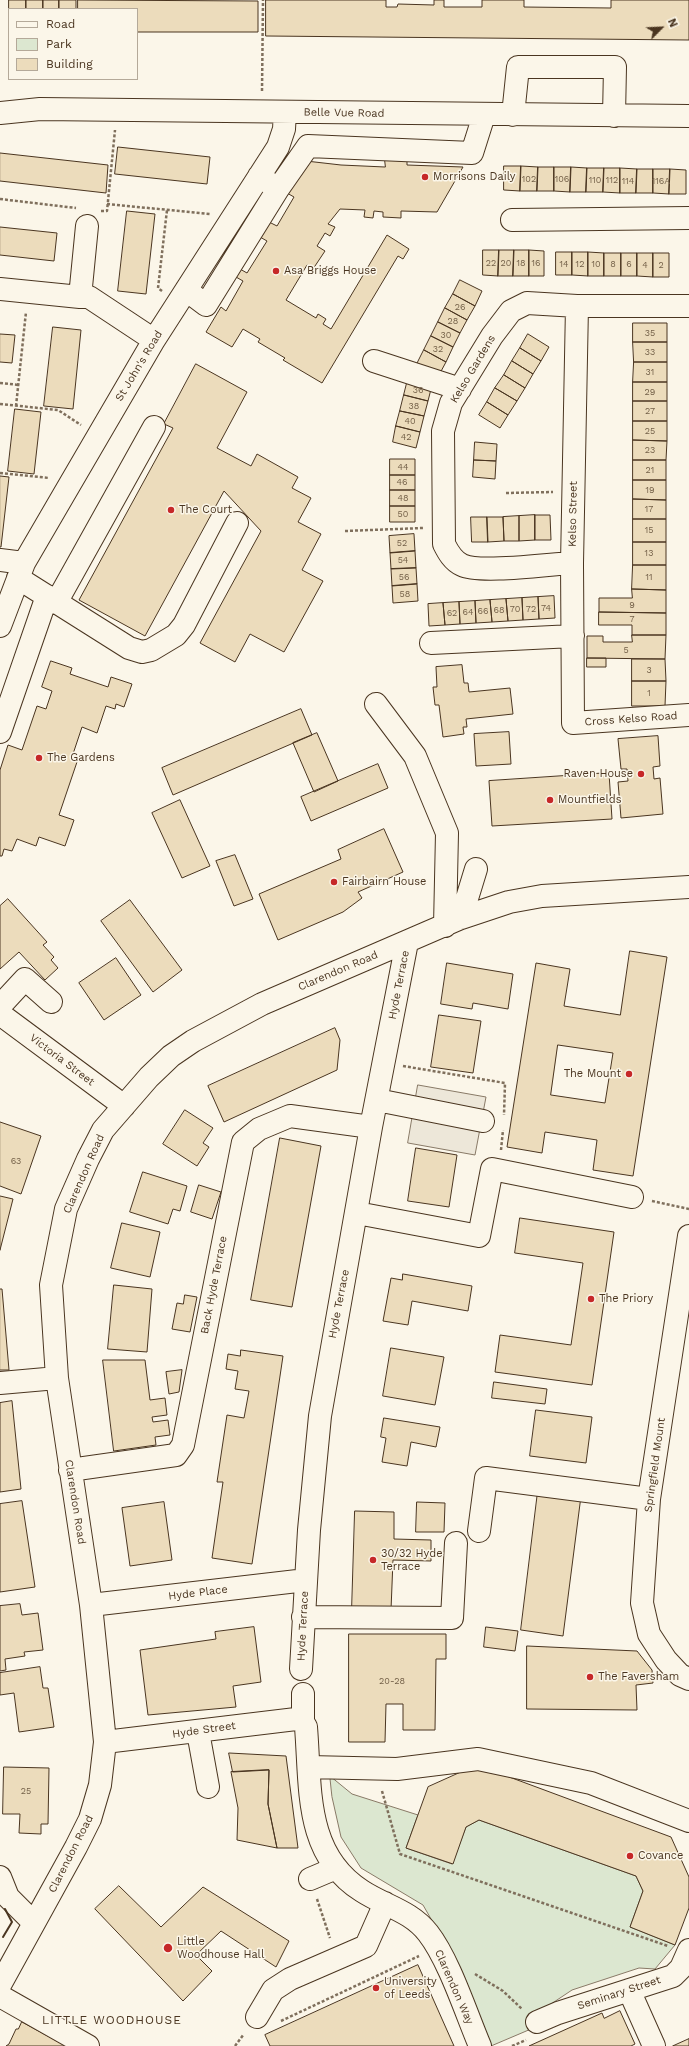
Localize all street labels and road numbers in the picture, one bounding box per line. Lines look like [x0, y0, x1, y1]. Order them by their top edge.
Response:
street label: Belle Vue Road [303, 106, 385, 120]
street label: St John's Road [113, 328, 165, 404]
street label: Kelso Gardens [448, 333, 498, 405]
street label: Kelso Street [566, 481, 580, 547]
street label: Cross Kelso Road [584, 709, 678, 729]
street label: Clarendon Road [296, 948, 380, 994]
street label: Hyde Terrace [386, 949, 412, 1021]
street label: Victoria Street [27, 1031, 97, 1089]
street label: Clarendon Road [61, 1132, 107, 1216]
street label: Back Hyde Terrace [198, 1235, 230, 1335]
street label: Hyde Terrace [326, 1268, 352, 1340]
street label: Springfield Mount [642, 1417, 668, 1513]
street label: Clarendon Road [62, 1459, 88, 1545]
street label: Hyde Place [168, 1583, 228, 1603]
street label: Hyde Terrace [295, 1591, 311, 1661]
street label: Hyde Street [171, 1719, 237, 1741]
street label: Clarendon Road [46, 1813, 96, 1895]
street label: Clarendon Way [432, 1948, 476, 2026]
street label: Seminary Street [576, 1973, 662, 2013]

